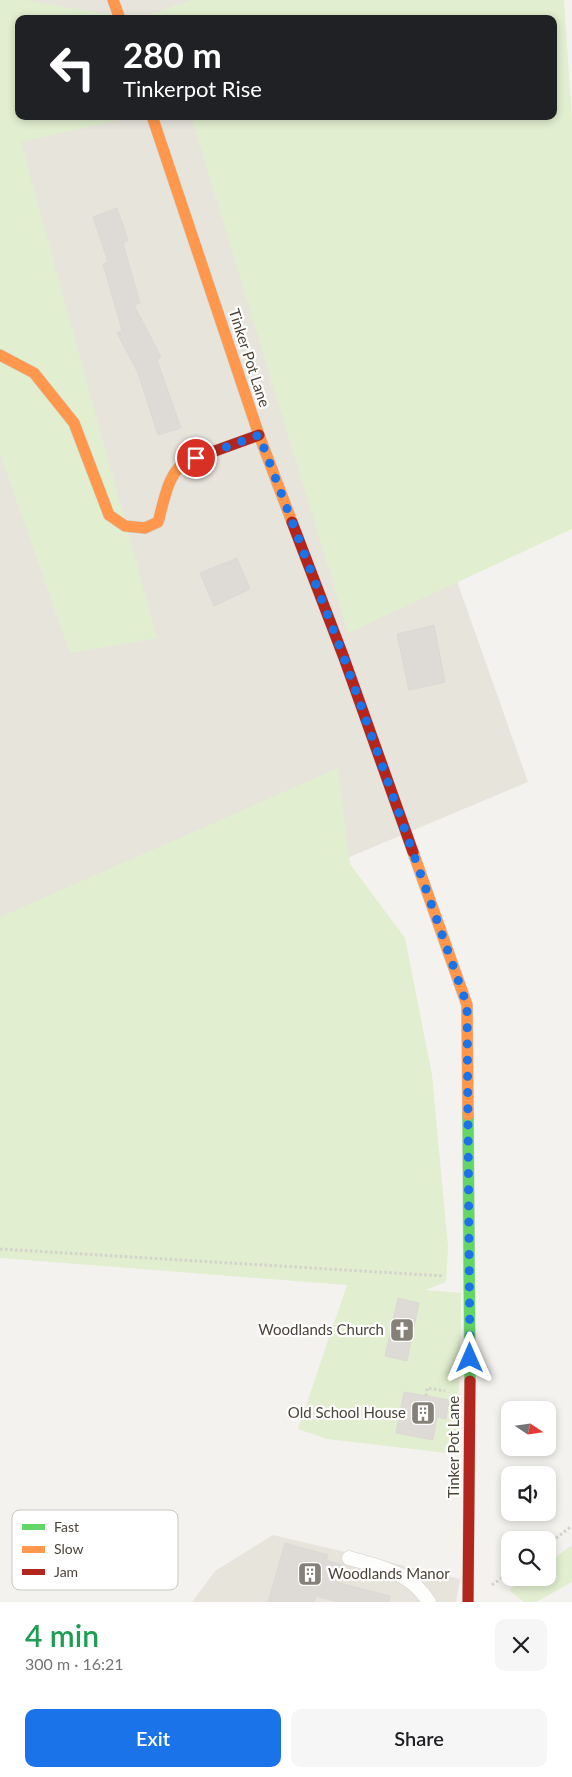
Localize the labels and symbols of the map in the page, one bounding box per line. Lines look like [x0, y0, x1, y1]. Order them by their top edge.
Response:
street label: Tinker Pot Lane [226, 306, 274, 409]
pin [175, 437, 217, 479]
church icon: Woodlands Church [389, 1317, 415, 1343]
place label: Woodlands Church [258, 1320, 384, 1338]
position arrow [443, 1331, 495, 1383]
street label: Tinker Pot Lane [444, 1396, 462, 1498]
building icon: Old School House [410, 1400, 436, 1426]
north arrow [501, 1401, 556, 1456]
place label: Old School House [288, 1403, 406, 1421]
legend [12, 1510, 178, 1590]
text: Fast [54, 1518, 79, 1535]
text: Slow [54, 1540, 84, 1557]
building icon: Woodlands Manor [297, 1561, 323, 1587]
text: Jam [54, 1563, 78, 1580]
place label: Woodlands Manor [328, 1564, 450, 1582]

